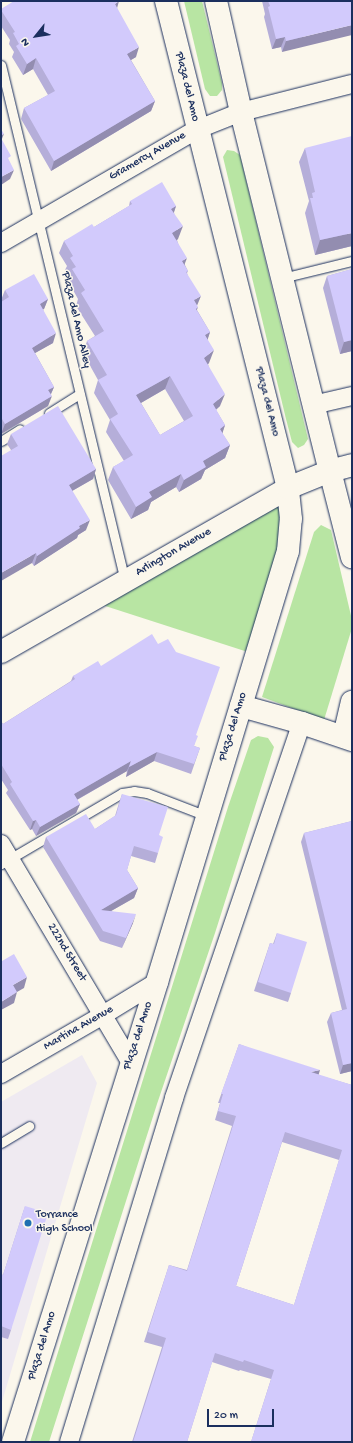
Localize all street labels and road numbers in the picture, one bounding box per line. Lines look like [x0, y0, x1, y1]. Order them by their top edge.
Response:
street label: Plaza del Amo [170, 51, 202, 123]
street label: Gramercy Avenue [107, 129, 189, 185]
street label: Plaza del Amo Alley [57, 270, 93, 370]
street label: Plaza del Amo [250, 366, 282, 438]
street label: Arlington Avenue [134, 526, 214, 580]
street label: Plaza del Amo [217, 691, 251, 763]
street label: 222nd Street [43, 921, 89, 985]
street label: Plaza del Amo [121, 1000, 157, 1072]
street label: Martina Avenue [42, 1003, 116, 1055]
street label: Plaza del Amo [26, 1310, 60, 1382]

